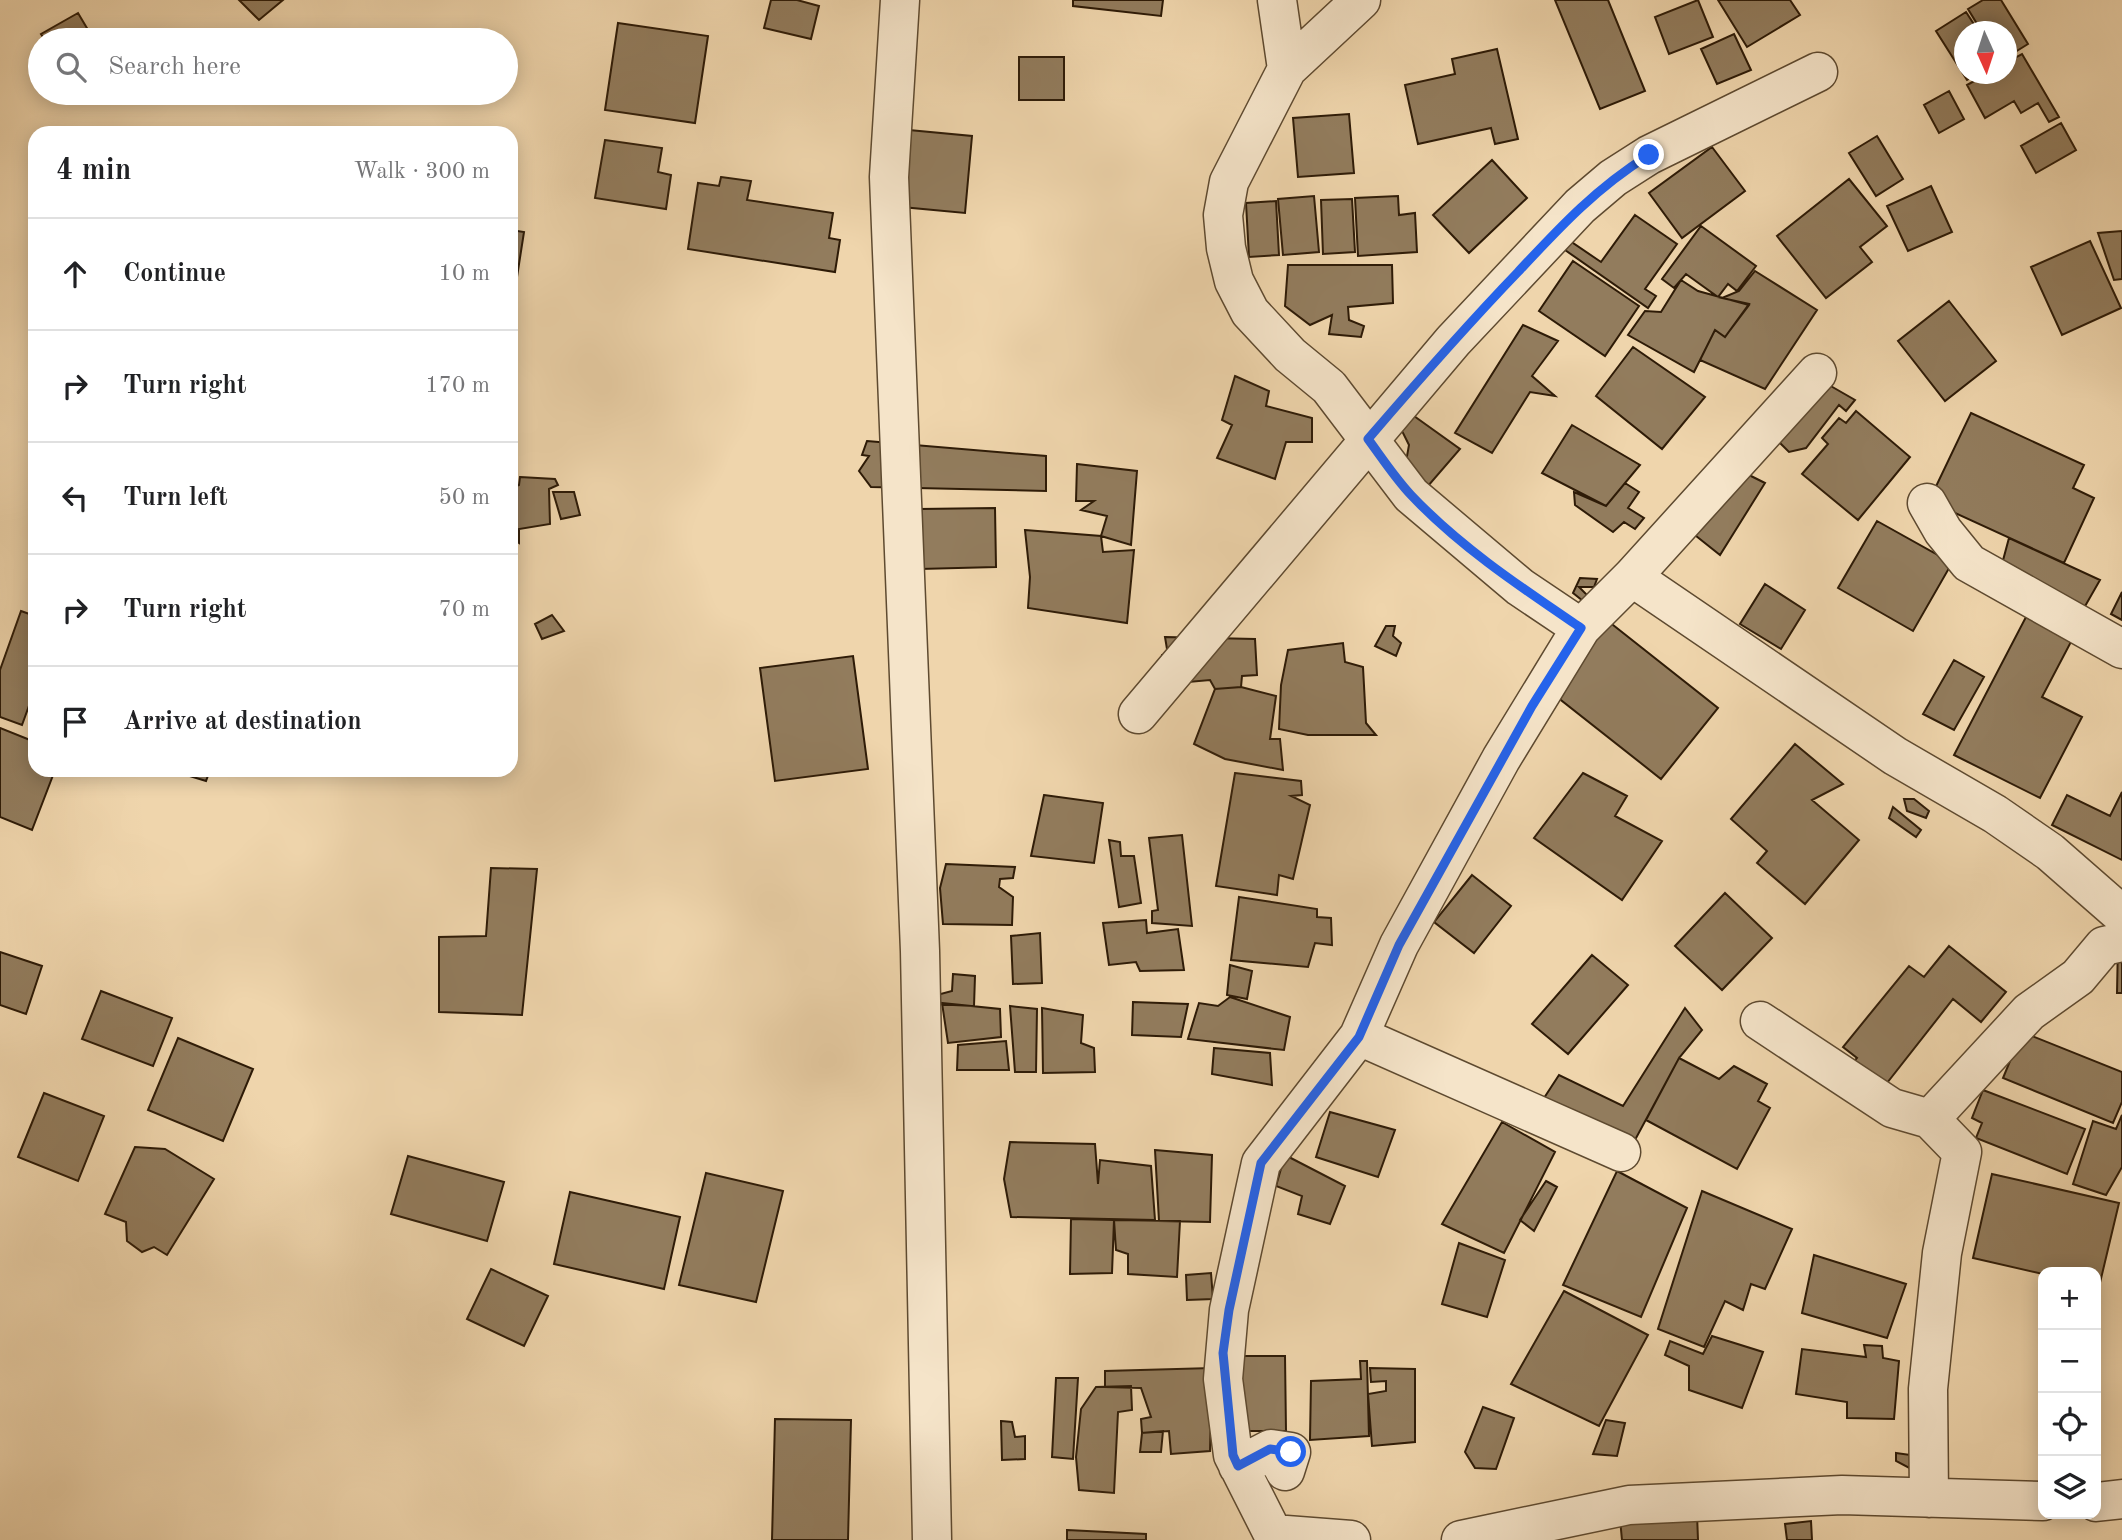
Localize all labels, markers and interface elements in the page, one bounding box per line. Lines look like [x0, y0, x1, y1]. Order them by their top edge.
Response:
north arrow [1954, 21, 2017, 84]
search box [28, 28, 518, 105]
icon: search [52, 48, 90, 86]
text: Search here [108, 54, 241, 80]
route end [1633, 139, 1664, 170]
text: 4 min [56, 156, 131, 186]
text: Walk · 300 m [354, 160, 490, 183]
icon: ahead [56, 255, 94, 293]
text: Continue [123, 261, 226, 287]
text: 10 m [439, 262, 490, 285]
icon: right [56, 367, 94, 405]
text: Turn right [123, 373, 246, 399]
text: 170 m [425, 374, 490, 397]
icon: left [56, 479, 94, 517]
text: Turn left [123, 485, 228, 511]
text: 50 m [439, 486, 490, 509]
icon: right [56, 591, 94, 629]
text: Turn right [123, 597, 246, 623]
text: 70 m [439, 598, 490, 621]
icon: arrive [56, 703, 94, 741]
text: Arrive at destination [123, 709, 362, 735]
map controls [2038, 1267, 2101, 1519]
button: + [2038, 1267, 2101, 1330]
button: − [2038, 1330, 2101, 1393]
button: locate [2038, 1393, 2101, 1456]
route start [1275, 1436, 1306, 1467]
button: layers [2038, 1456, 2101, 1519]

